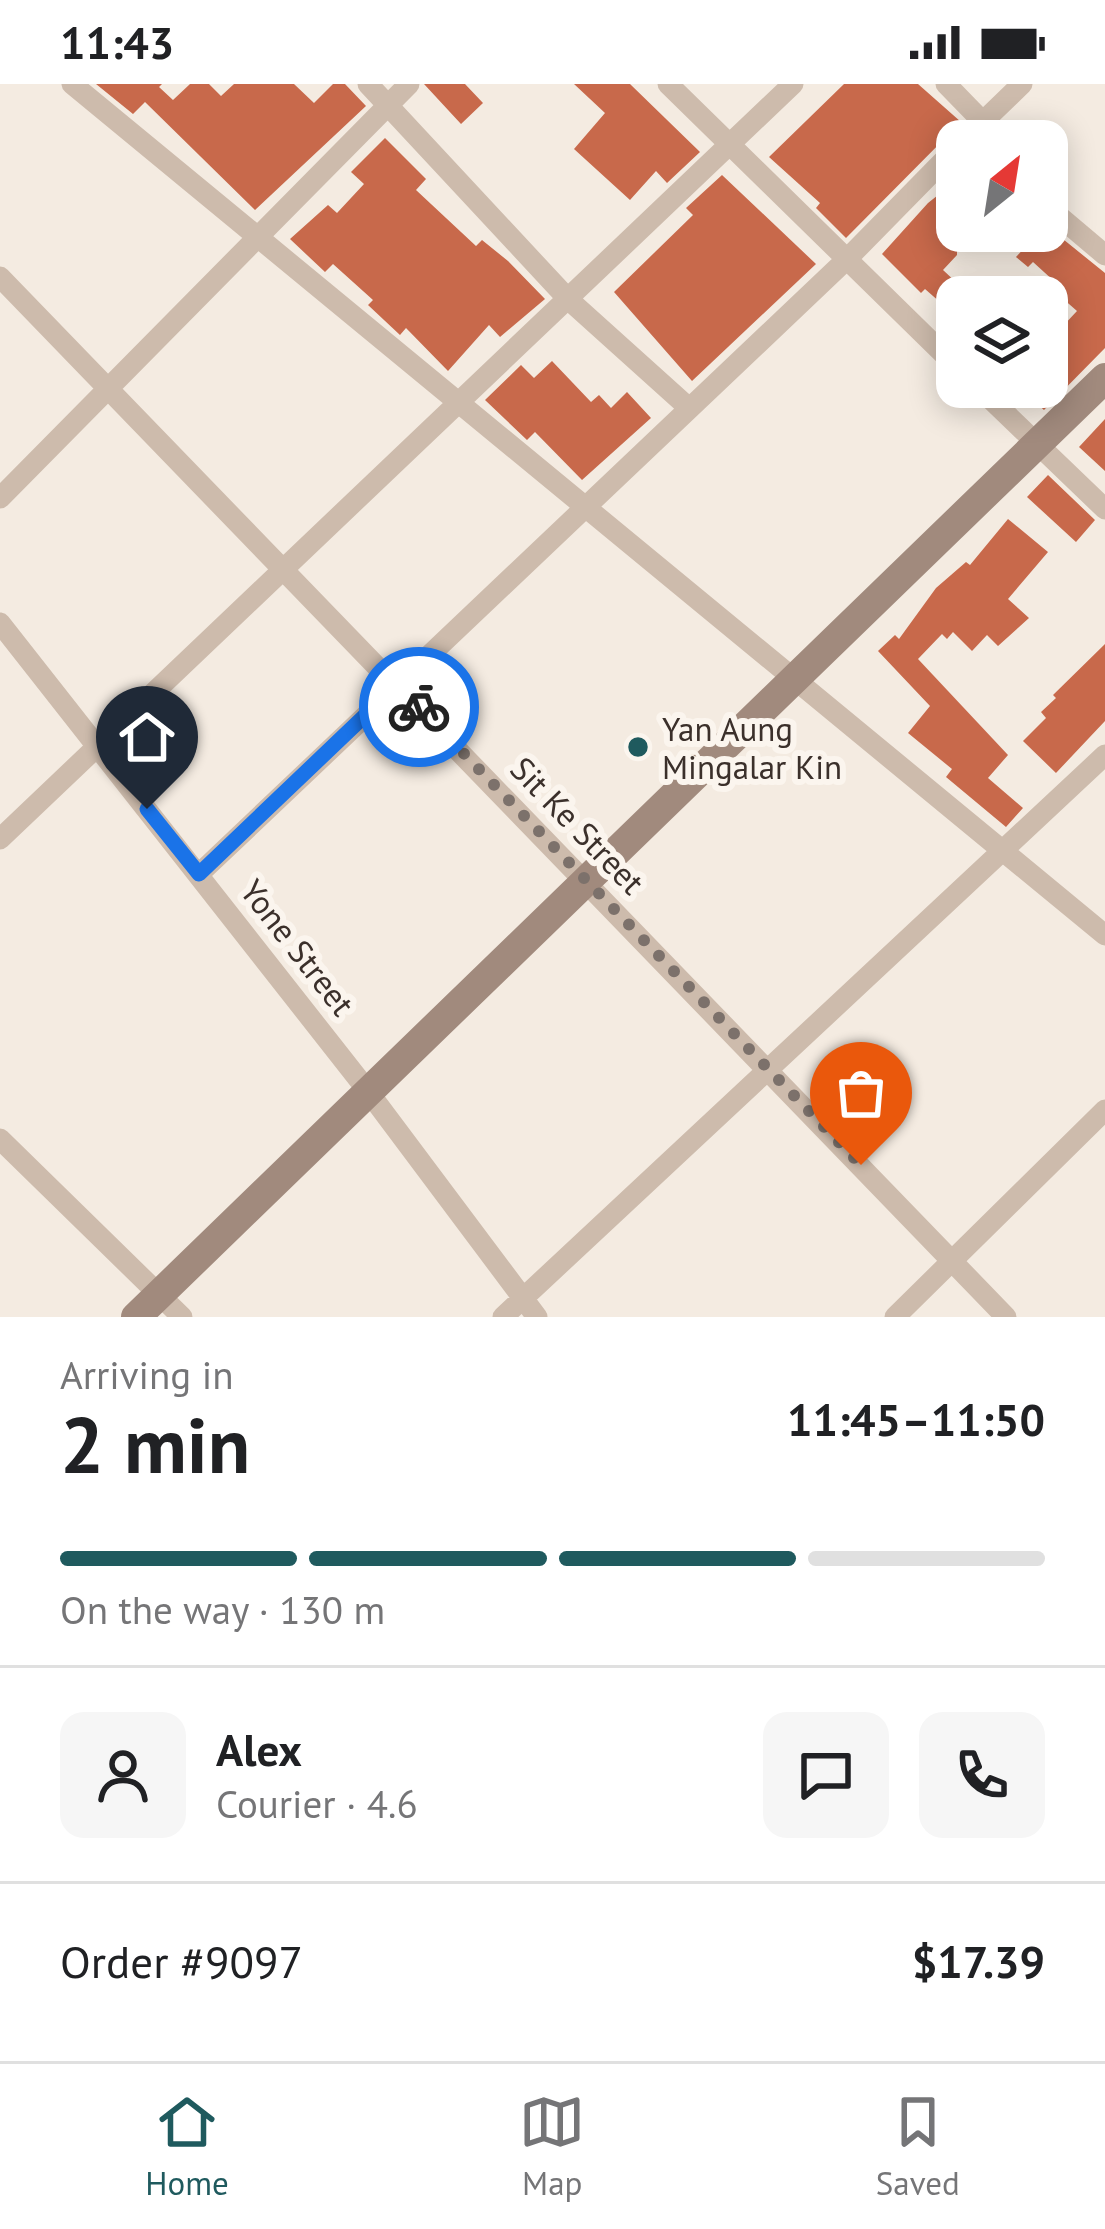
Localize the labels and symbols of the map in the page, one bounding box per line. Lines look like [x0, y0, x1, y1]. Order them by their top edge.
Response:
north arrow [936, 120, 1068, 252]
courier [359, 647, 479, 767]
pin [96, 686, 198, 809]
place label: Yan Aung Mingalar Kin [662, 707, 842, 788]
marker: Yan Aung Mingalar Kin [625, 734, 651, 760]
street label: Sit Ke Street [502, 747, 654, 903]
street label: Yone Street [231, 870, 365, 1024]
pin [810, 1042, 912, 1165]

